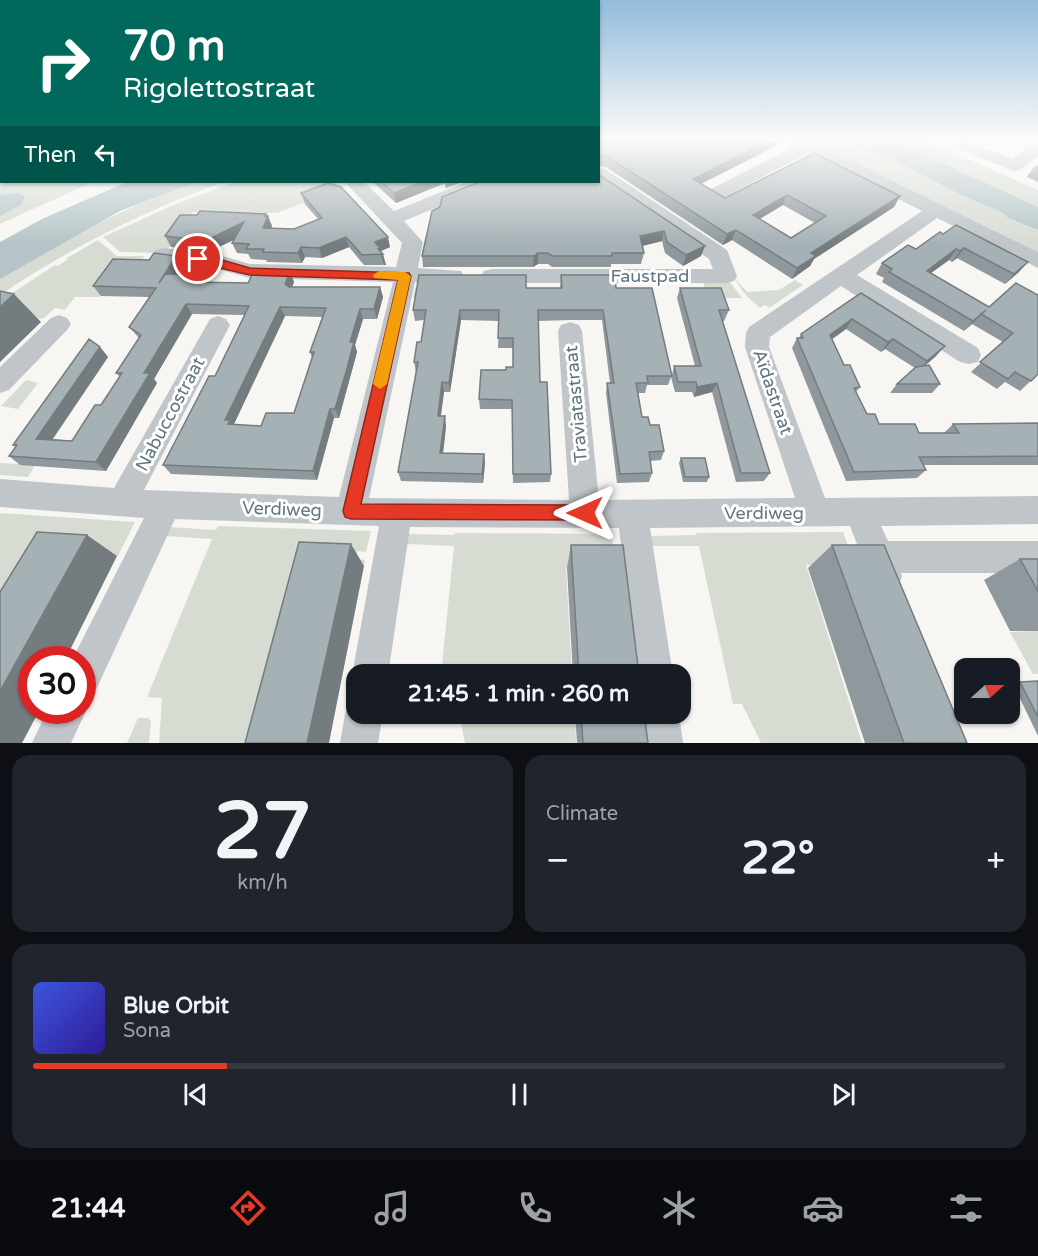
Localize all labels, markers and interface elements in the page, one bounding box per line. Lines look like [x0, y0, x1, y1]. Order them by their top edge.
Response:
text: 70 m [123, 21, 225, 72]
icon: right [24, 24, 102, 102]
text: Rigolettostraat [123, 72, 315, 105]
icon: left [89, 138, 122, 171]
text: Then [24, 142, 77, 168]
pin [172, 233, 223, 284]
icon: arrive [181, 242, 214, 275]
street label: Faustpad [611, 265, 689, 287]
street label: Traviatastraat [560, 345, 592, 463]
street label: Aïdastraat [748, 347, 798, 438]
street label: Nabuccostraat [131, 353, 209, 475]
position arrow [553, 481, 617, 545]
street label: Verdiweg [242, 497, 322, 521]
street label: Verdiweg [724, 502, 804, 524]
speed limit sign: 30 [18, 646, 96, 724]
north arrow [954, 658, 1020, 724]
map controls [954, 658, 1020, 724]
text: 21:45 · 1 min · 260 m [408, 681, 629, 707]
text: 27 [214, 785, 311, 879]
text: Climate [546, 802, 618, 826]
text: 22° [741, 832, 815, 886]
text: − [546, 841, 570, 880]
text: + [986, 841, 1005, 880]
text: km/h [237, 871, 288, 895]
text: Blue Orbit [123, 993, 229, 1019]
text: Sona [123, 1019, 171, 1043]
icon: previous [179, 1078, 212, 1111]
icon: pause [503, 1078, 536, 1111]
icon: next [827, 1078, 860, 1111]
icon: directions [227, 1187, 269, 1229]
icon: music [371, 1187, 413, 1229]
icon: phone [514, 1187, 556, 1229]
icon: climate [658, 1187, 700, 1229]
icon: car [802, 1187, 844, 1229]
icon: filters [945, 1187, 987, 1229]
text: 21:44 [51, 1192, 126, 1225]

